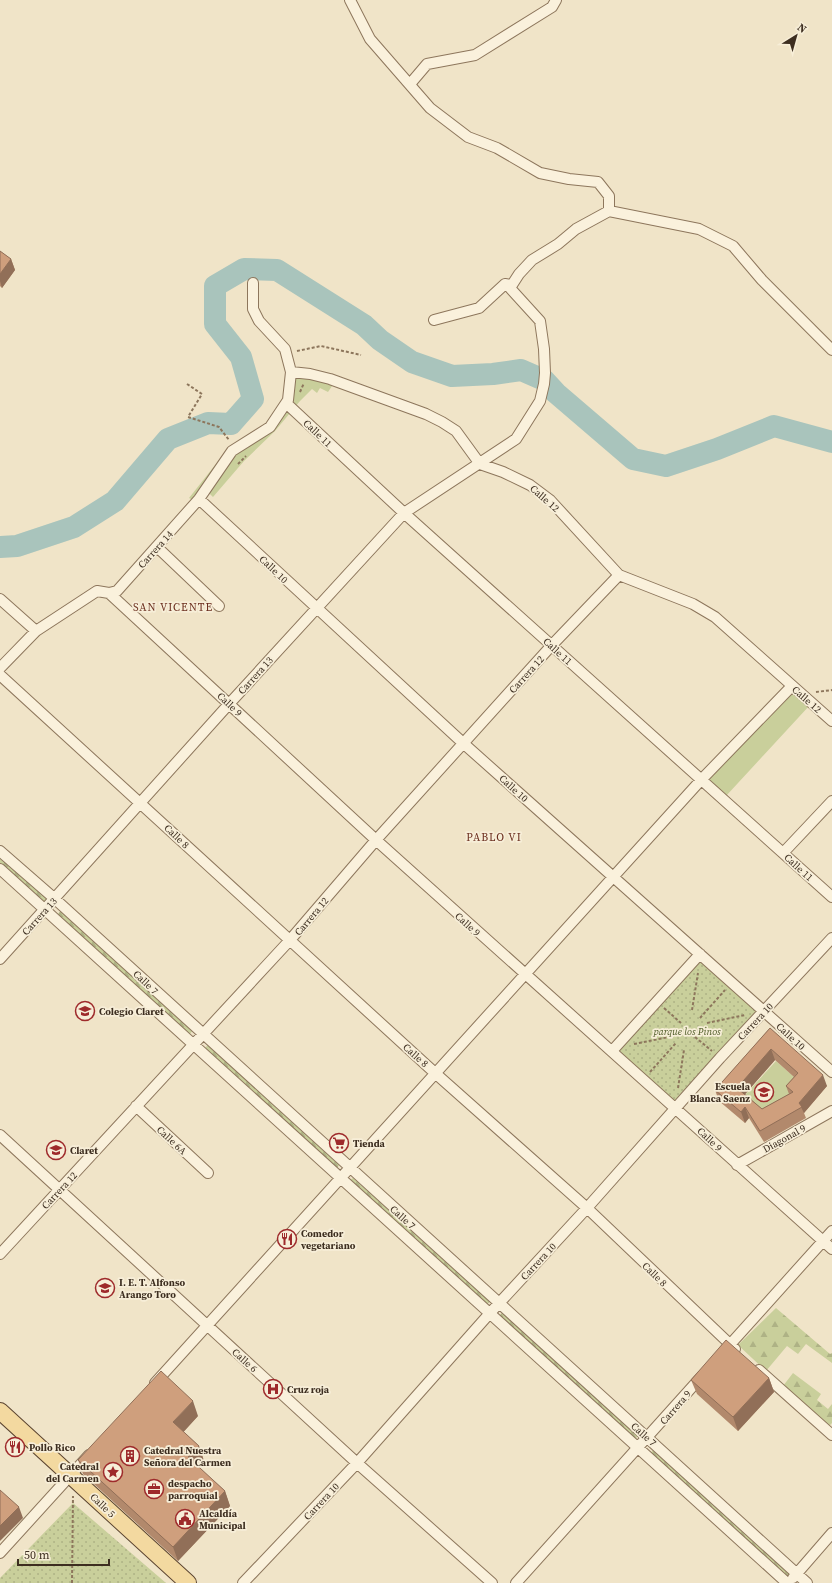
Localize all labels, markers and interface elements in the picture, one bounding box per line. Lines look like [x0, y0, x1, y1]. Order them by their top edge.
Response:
north arrow [776, 16, 816, 56]
text: N [794, 20, 809, 37]
street label: Calle 11 [301, 417, 335, 450]
street label: Calle 12 [527, 482, 562, 515]
street label: Carrera 14 [135, 528, 176, 571]
street label: Calle 10 [257, 553, 291, 586]
district label: SAN VICENTE [133, 600, 213, 615]
street label: Calle 11 [540, 635, 575, 668]
street label: Carrera 12 [506, 653, 547, 696]
street label: Carrera 13 [235, 654, 276, 697]
street label: Calle 12 [789, 683, 824, 716]
street label: Calle 9 [214, 689, 245, 719]
street label: Calle 10 [496, 772, 531, 805]
street label: Calle 8 [161, 821, 192, 851]
district label: PABLO VI [466, 830, 522, 845]
street label: Calle 11 [781, 851, 816, 884]
street label: Carrera 12 [292, 894, 331, 938]
street label: Carrera 13 [19, 895, 60, 938]
street label: Calle 9 [452, 910, 483, 939]
street label: Calle 7 [130, 967, 161, 997]
school or university icon: Colegio Claret [74, 1000, 96, 1022]
street label: Carrera 10 [735, 1000, 776, 1043]
place label: Colegio Claret [99, 1005, 164, 1018]
street label: Calle 10 [773, 1020, 808, 1053]
park label: parque los Pinos [652, 1025, 721, 1038]
street label: Calle 8 [400, 1041, 431, 1070]
place label: Escuela Blanca Saenz [690, 1080, 751, 1105]
school or university icon: Escuela Blanca Saenz [753, 1081, 775, 1103]
street label: Diagonal 9 [760, 1121, 808, 1156]
street label: Calle 6A [154, 1123, 190, 1158]
street label: Calle 9 [694, 1124, 725, 1154]
supermarket icon: Tienda [328, 1132, 350, 1154]
place label: Tienda [353, 1137, 386, 1150]
school or university icon: Claret [45, 1139, 67, 1161]
place label: Claret [70, 1144, 98, 1157]
street label: Carrera 12 [39, 1169, 80, 1212]
street label: Calle 7 [387, 1203, 418, 1232]
place label: Comedor vegetariano [300, 1227, 356, 1252]
restaurant icon: Comedor vegetariano [276, 1228, 298, 1250]
street label: Carrera 10 [518, 1240, 559, 1283]
street label: Calle 8 [639, 1259, 670, 1289]
place label: I. E. T. Alfonso Arango Toro [119, 1276, 185, 1301]
school or university icon: I. E. T. Alfonso Arango Toro [94, 1277, 116, 1299]
street label: Calle 6 [229, 1346, 260, 1375]
hospital icon: Cruz roja [262, 1378, 284, 1400]
place label: Cruz roja [287, 1383, 330, 1396]
street label: Carrera 9 [657, 1387, 694, 1427]
street label: Calle 7 [628, 1420, 659, 1449]
restaurant icon: Pollo Rico [4, 1436, 26, 1458]
place label: Pollo Rico [29, 1441, 76, 1454]
place label: Catedral Nuestra Señora del Carmen [144, 1444, 231, 1469]
building icon: Catedral Nuestra Señora del Carmen [119, 1445, 141, 1467]
place label: Catedral del Carmen [46, 1460, 99, 1485]
place icon: Catedral del Carmen [102, 1461, 124, 1483]
place label: despacho parroquial [168, 1477, 218, 1502]
office icon: despacho parroquial [143, 1478, 165, 1500]
street label: Carrera 10 [301, 1480, 342, 1523]
street label: Calle 5 [87, 1490, 118, 1520]
place label: Alcaldía Municipal [199, 1507, 246, 1532]
public building icon: Alcaldía Municipal [174, 1508, 196, 1530]
scale bar [18, 1541, 109, 1567]
text: 50 m [24, 1547, 50, 1563]

